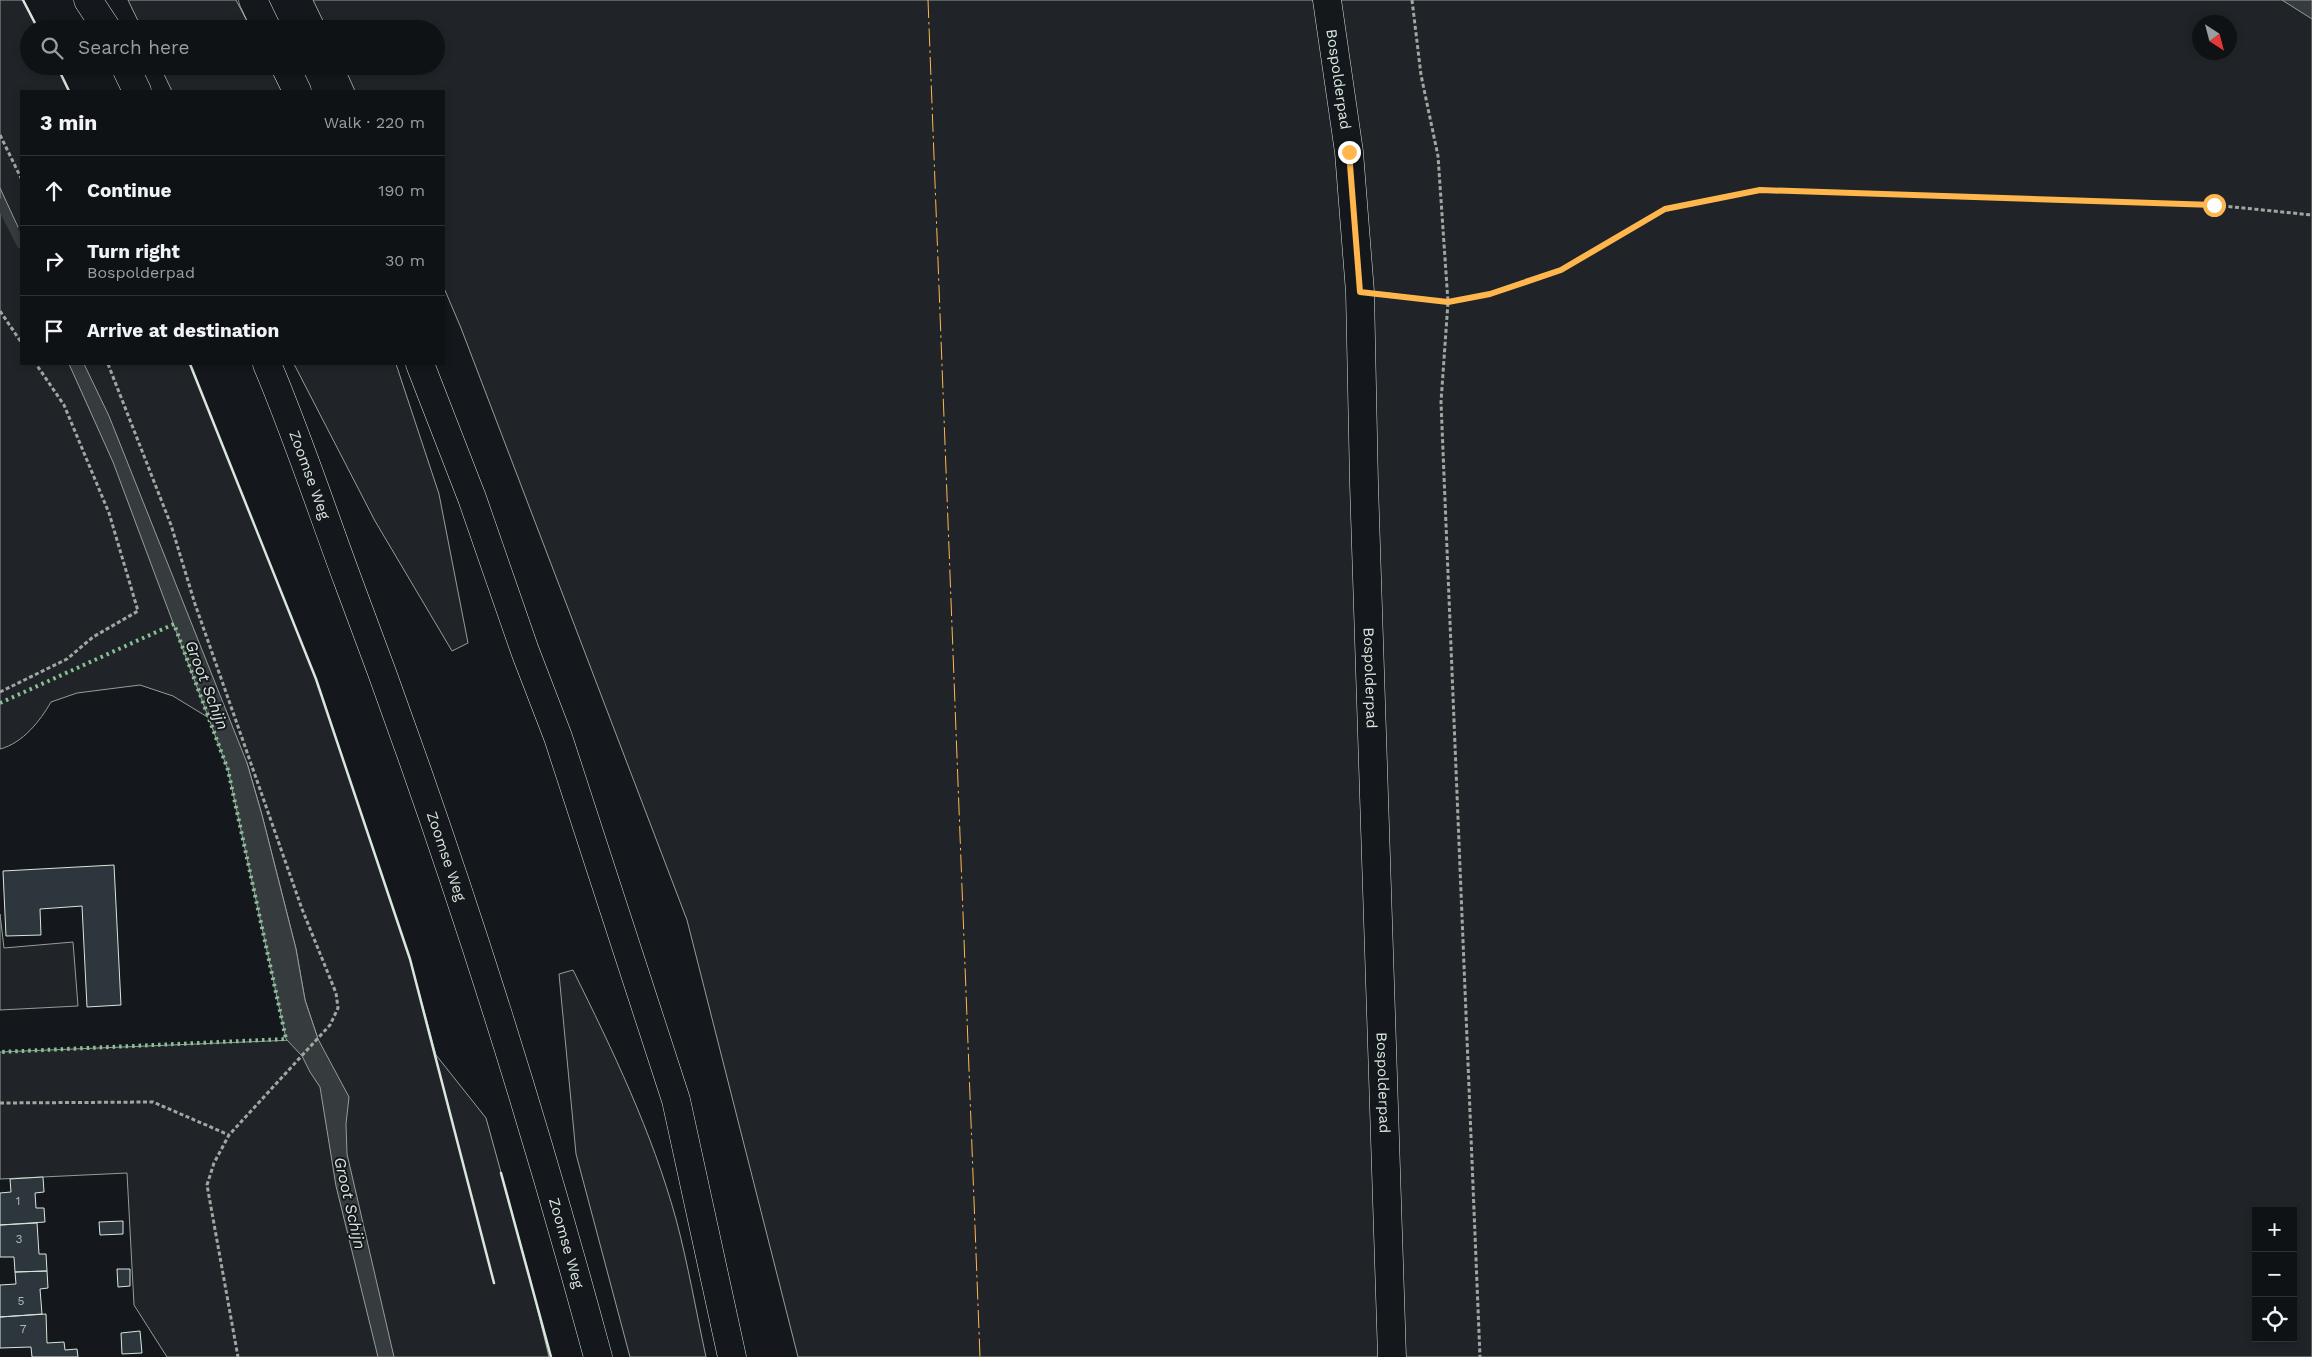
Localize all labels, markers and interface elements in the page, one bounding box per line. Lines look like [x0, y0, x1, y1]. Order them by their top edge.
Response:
north arrow [2192, 15, 2237, 60]
search box [20, 20, 445, 75]
street label: Bospolderpad [1322, 28, 1355, 131]
icon: search [38, 34, 66, 62]
text: Search here [78, 36, 189, 59]
text: 3 min [40, 110, 97, 135]
text: Walk · 220 m [324, 113, 425, 132]
route end [1338, 141, 1361, 164]
icon: ahead [40, 177, 68, 205]
text: Continue [87, 179, 171, 202]
text: 190 m [378, 181, 425, 200]
route start [2203, 194, 2226, 217]
text: Turn right [87, 240, 180, 263]
icon: right [40, 247, 68, 275]
text: 30 m [385, 251, 425, 270]
text: Bospolderpad [87, 263, 195, 282]
icon: arrive [40, 317, 68, 345]
text: Arrive at destination [87, 319, 279, 342]
street label: Zoomse Weg [285, 428, 334, 522]
street label: Bospolderpad [1360, 627, 1381, 729]
water label: Groot Schijn [181, 638, 233, 732]
street label: Zoomse Weg [423, 809, 470, 903]
street label: Bospolderpad [1373, 1032, 1394, 1134]
water label: Groot Schijn [330, 1155, 370, 1251]
house number: 1 [16, 1194, 20, 1208]
street label: Zoomse Weg [545, 1196, 588, 1290]
map controls [2252, 1207, 2297, 1342]
button: + [2252, 1207, 2297, 1252]
house number: 3 [16, 1232, 23, 1246]
button: − [2252, 1252, 2297, 1297]
house number: 5 [18, 1294, 25, 1308]
button: locate [2252, 1297, 2297, 1342]
house number: 7 [20, 1322, 27, 1336]

